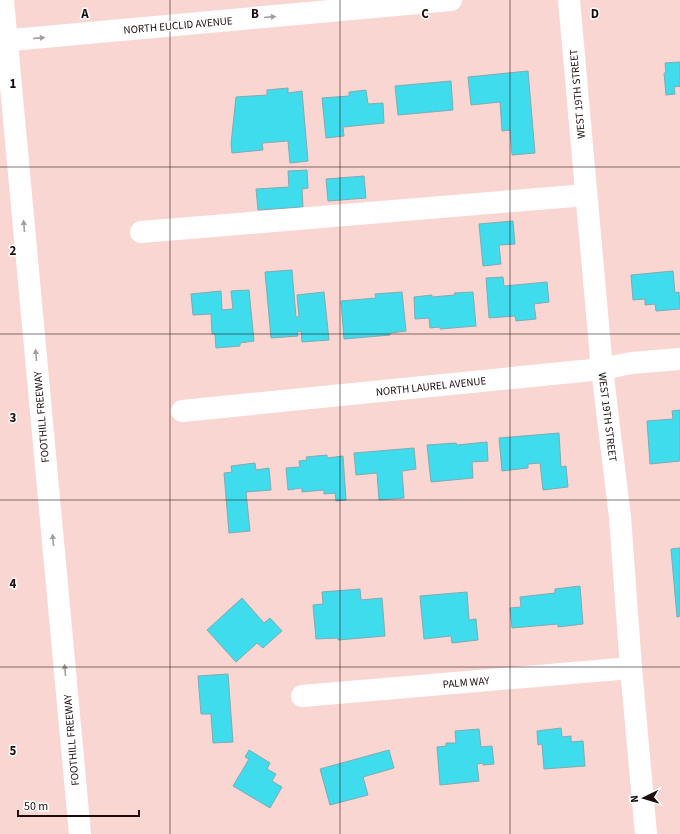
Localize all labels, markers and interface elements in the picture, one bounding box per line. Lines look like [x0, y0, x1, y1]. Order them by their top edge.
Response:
text: A [80, 5, 89, 23]
text: B [251, 5, 259, 23]
text: C [421, 5, 429, 23]
text: D [591, 5, 599, 23]
street label: NORTH EUCLID AVENUE [123, 13, 233, 38]
one-way arrow [264, 13, 276, 20]
one-way arrow [33, 34, 45, 41]
street label: WEST 19TH STREET [566, 49, 589, 139]
text: 1 [10, 75, 17, 93]
one-way arrow [20, 220, 27, 232]
text: 2 [10, 242, 17, 260]
one-way arrow [32, 349, 39, 361]
street label: FOOTHILL FREEWAY [30, 370, 53, 463]
street label: WEST 19TH STREET [595, 372, 620, 463]
street label: NORTH LAUREL AVENUE [375, 373, 487, 400]
text: 3 [10, 409, 17, 427]
one-way arrow [49, 534, 56, 546]
text: 4 [10, 575, 17, 593]
one-way arrow [61, 664, 68, 676]
street label: PALM WAY [442, 673, 491, 692]
street label: FOOTHILL FREEWAY [60, 693, 83, 786]
text: 5 [10, 742, 17, 760]
north arrow [624, 778, 664, 818]
scale bar [18, 792, 139, 818]
text: N [627, 795, 642, 803]
text: 50 m [24, 798, 48, 815]

